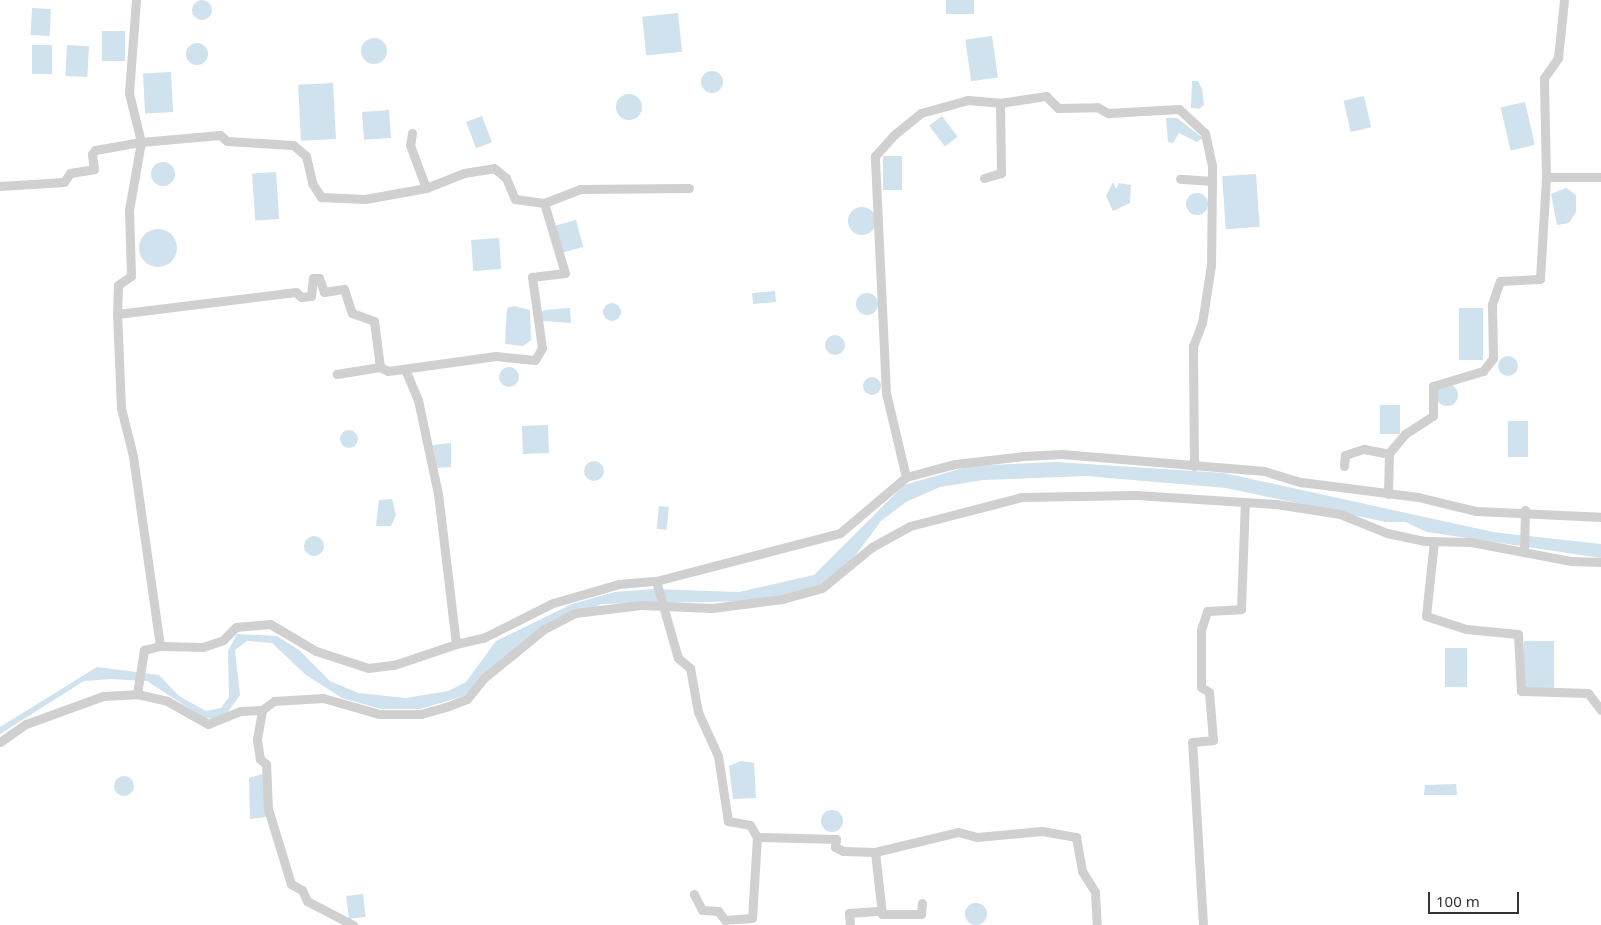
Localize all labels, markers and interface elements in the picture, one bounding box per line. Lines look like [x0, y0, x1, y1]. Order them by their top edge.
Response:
scale bar [1431, 882, 1522, 914]
text: 100 m [1436, 891, 1480, 911]

